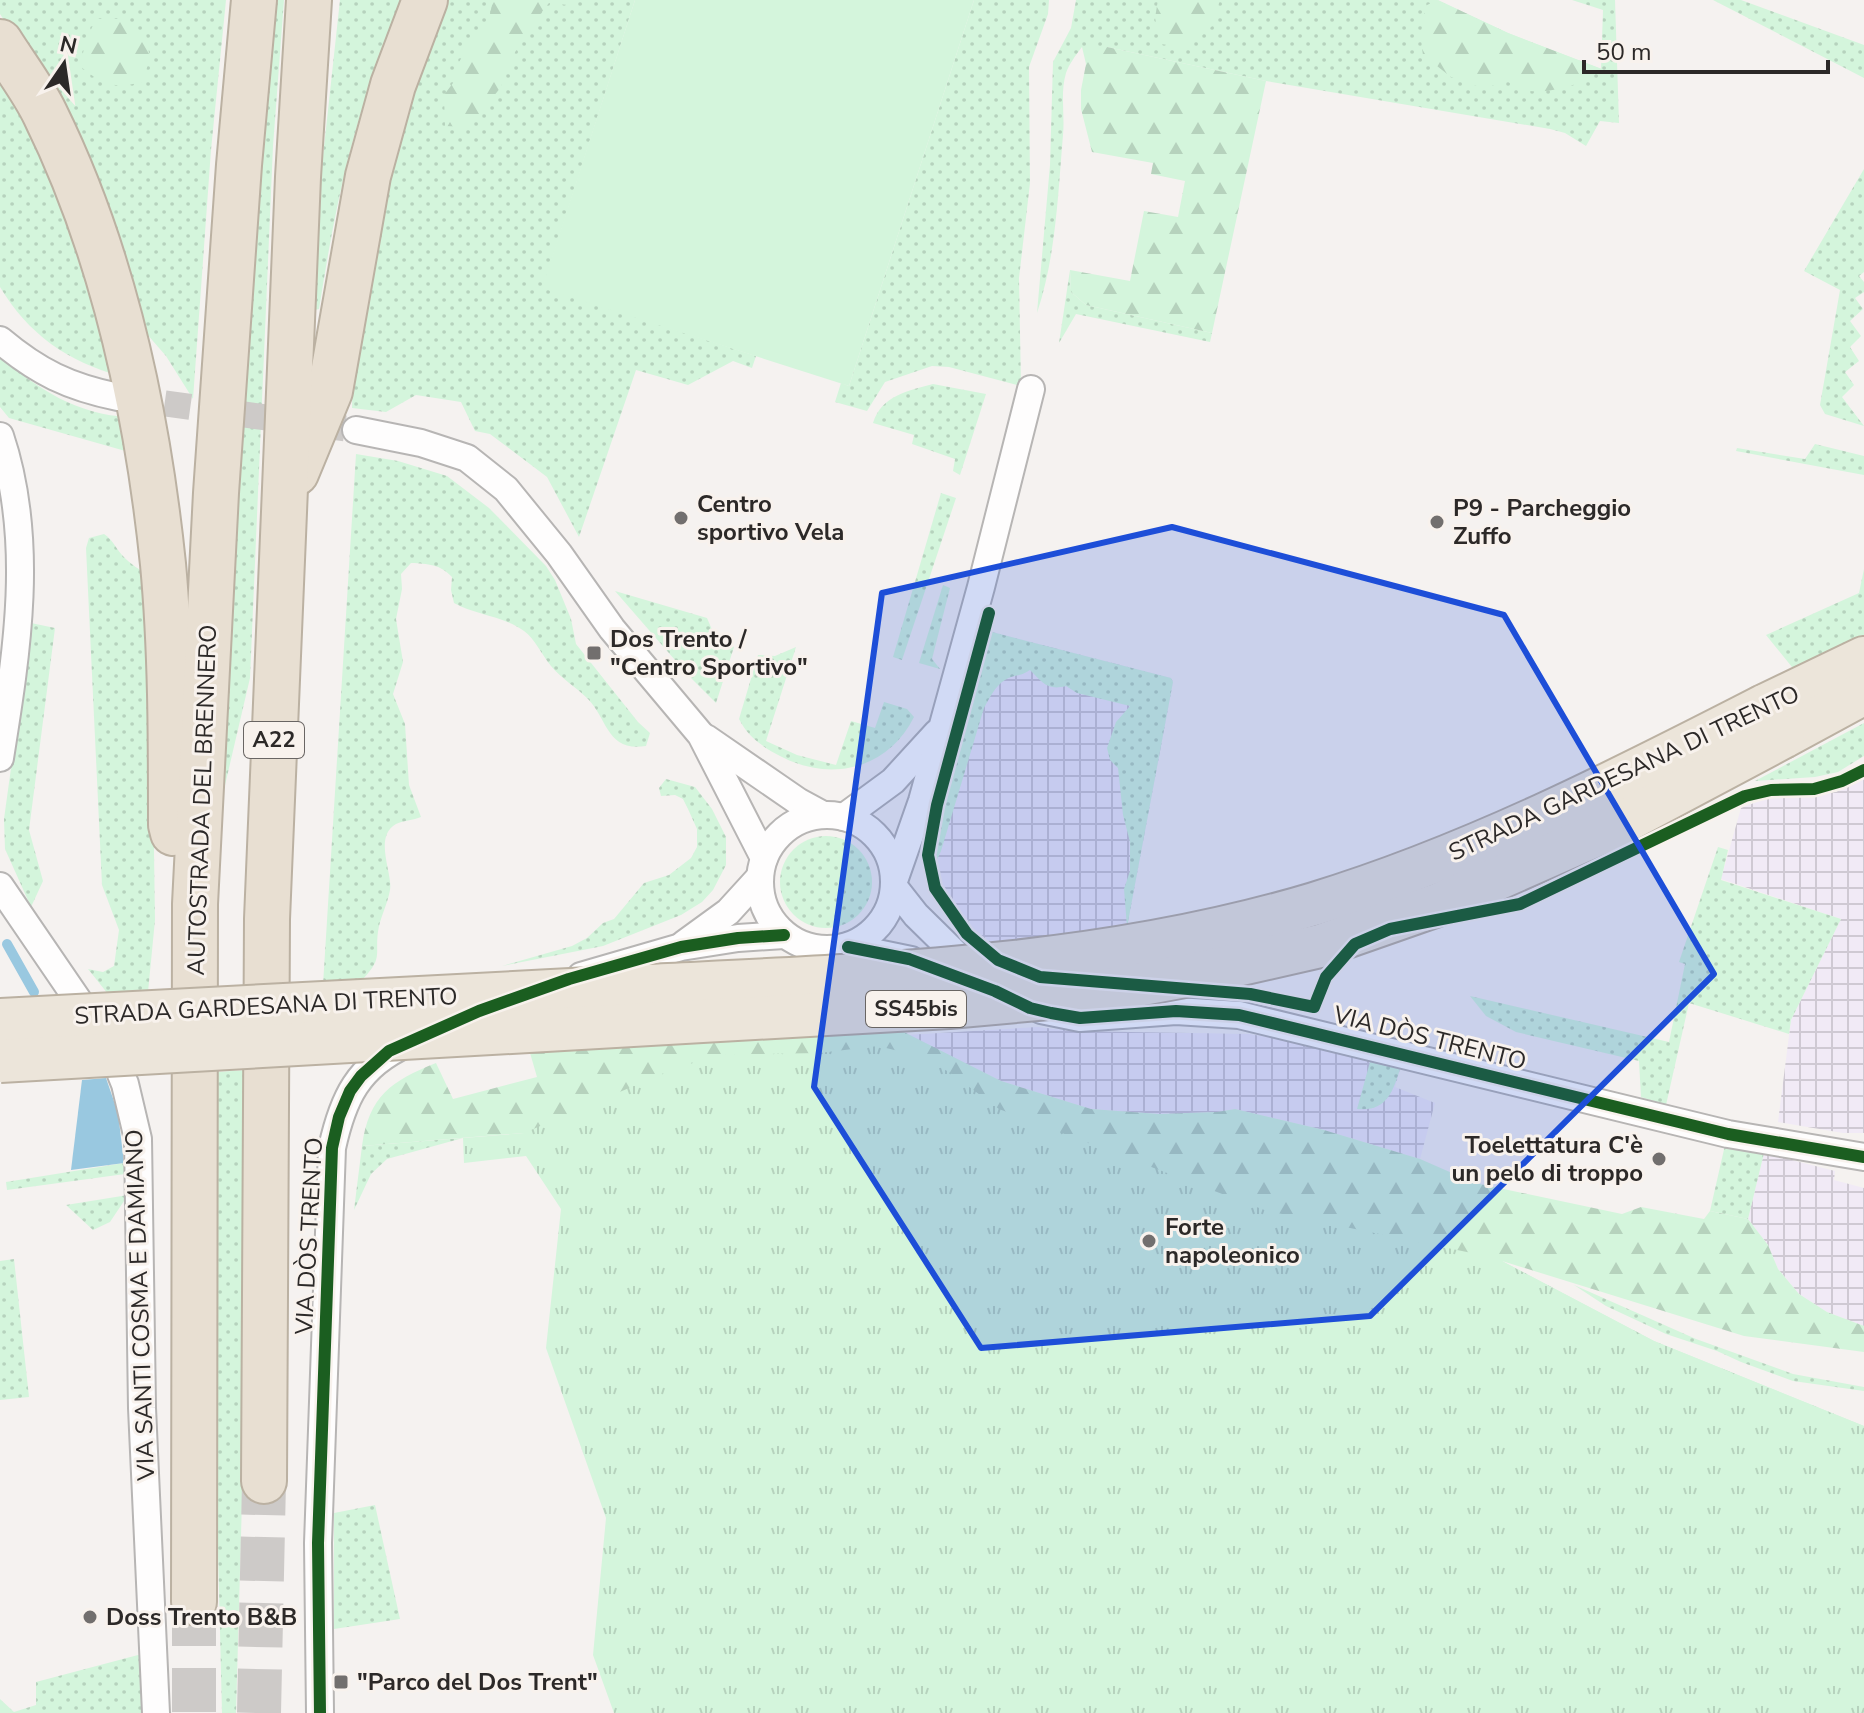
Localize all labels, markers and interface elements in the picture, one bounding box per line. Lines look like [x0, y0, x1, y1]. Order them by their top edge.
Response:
north arrow [24, 24, 104, 104]
scale bar [1584, 24, 1828, 74]
text: N [57, 29, 80, 62]
text: 50 m [1596, 36, 1652, 68]
place label: Centro sportivo Vela [697, 488, 844, 548]
place label: P9 - Parcheggio Zuffo [1453, 492, 1631, 552]
marker: Centro sportivo Vela [672, 509, 690, 527]
marker: P9 - Parcheggio Zuffo [1428, 513, 1446, 531]
place label: Dos Trento / "Centro Sportivo" [610, 623, 808, 683]
street label: AUTOSTRADA DEL BRENNERO [180, 624, 224, 976]
marker: Dos Trento / "Centro Sportivo" [585, 644, 603, 662]
street label: STRADA GARDESANA DI TRENTO [1443, 677, 1805, 869]
road number: A22 [244, 722, 304, 758]
street label: STRADA GARDESANA DI TRENTO [74, 980, 458, 1032]
road number: SS45bis [866, 991, 966, 1027]
street label: VIA DÒS TRENTO [1329, 998, 1530, 1077]
street label: VIA SANTI COSMA E DAMIANO [118, 1129, 162, 1482]
place label: Toelettatura C'è un pelo di troppo [1451, 1129, 1643, 1189]
street label: VIA DÒS TRENTO [288, 1137, 330, 1336]
marker: Toelettatura C'è un pelo di troppo [1650, 1150, 1668, 1168]
place label: Forte napoleonico [1165, 1211, 1300, 1271]
marker: Forte napoleonico [1140, 1232, 1158, 1250]
place label: Doss Trento B&B [106, 1601, 297, 1633]
marker: Doss Trento B&B [81, 1608, 99, 1626]
place label: "Parco del Dos Trent" [357, 1666, 598, 1698]
marker: "Parco del Dos Trent" [332, 1673, 350, 1691]

